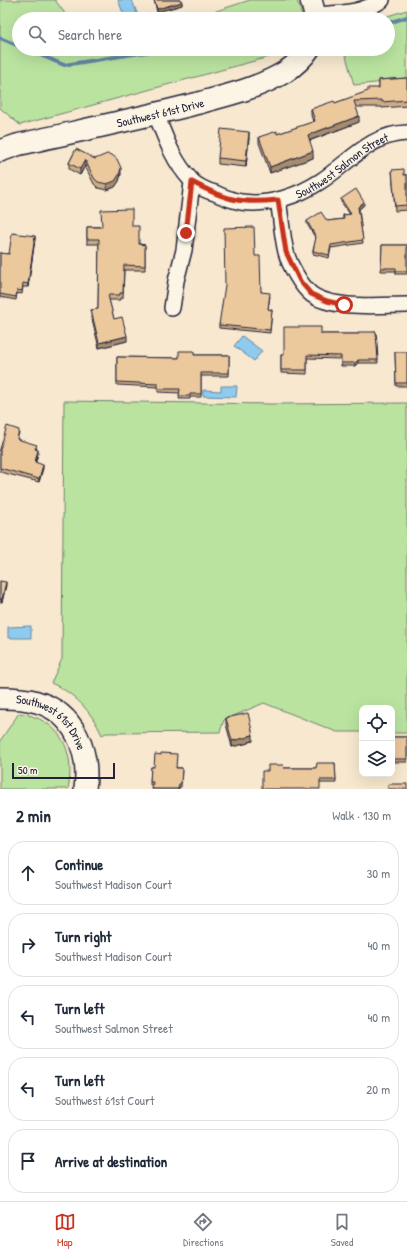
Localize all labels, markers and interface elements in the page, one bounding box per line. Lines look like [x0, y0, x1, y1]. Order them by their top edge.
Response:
search box [12, 12, 395, 56]
icon: search [26, 23, 48, 45]
text: Search here [58, 24, 122, 45]
street label: Southwest 61st Drive [115, 93, 206, 131]
street label: Southwest Salmon Street [293, 128, 391, 202]
route end [177, 224, 195, 242]
route start [335, 296, 353, 314]
street label: Southwest 61st Drive [16, 690, 91, 752]
map controls [359, 705, 395, 777]
button: locate [359, 705, 395, 741]
button: layers [359, 741, 395, 777]
scale bar [12, 761, 115, 780]
text: 50 m [18, 763, 38, 777]
text: 2 min [16, 804, 51, 827]
text: Walk · 130 m [332, 806, 391, 824]
text: Continue [55, 854, 103, 875]
icon: ahead [17, 862, 39, 884]
text: 30 m [367, 864, 390, 882]
text: Southwest Madison Court [55, 875, 172, 893]
text: Turn right [55, 926, 111, 947]
icon: right [17, 934, 39, 956]
text: 40 m [367, 936, 390, 954]
text: Southwest Madison Court [55, 947, 172, 965]
text: Turn left [55, 998, 105, 1019]
icon: left [17, 1006, 39, 1028]
text: 40 m [367, 1008, 390, 1026]
text: Southwest Salmon Street [55, 1019, 173, 1037]
text: Turn left [55, 1070, 105, 1091]
icon: left [17, 1078, 39, 1100]
text: 20 m [366, 1080, 390, 1098]
text: Southwest 61st Court [55, 1091, 154, 1109]
icon: arrive [17, 1150, 39, 1172]
text: Arrive at destination [55, 1151, 167, 1172]
tab: Map [54, 1211, 76, 1249]
tab: Directions [183, 1211, 224, 1249]
tab: Saved [331, 1211, 353, 1249]

